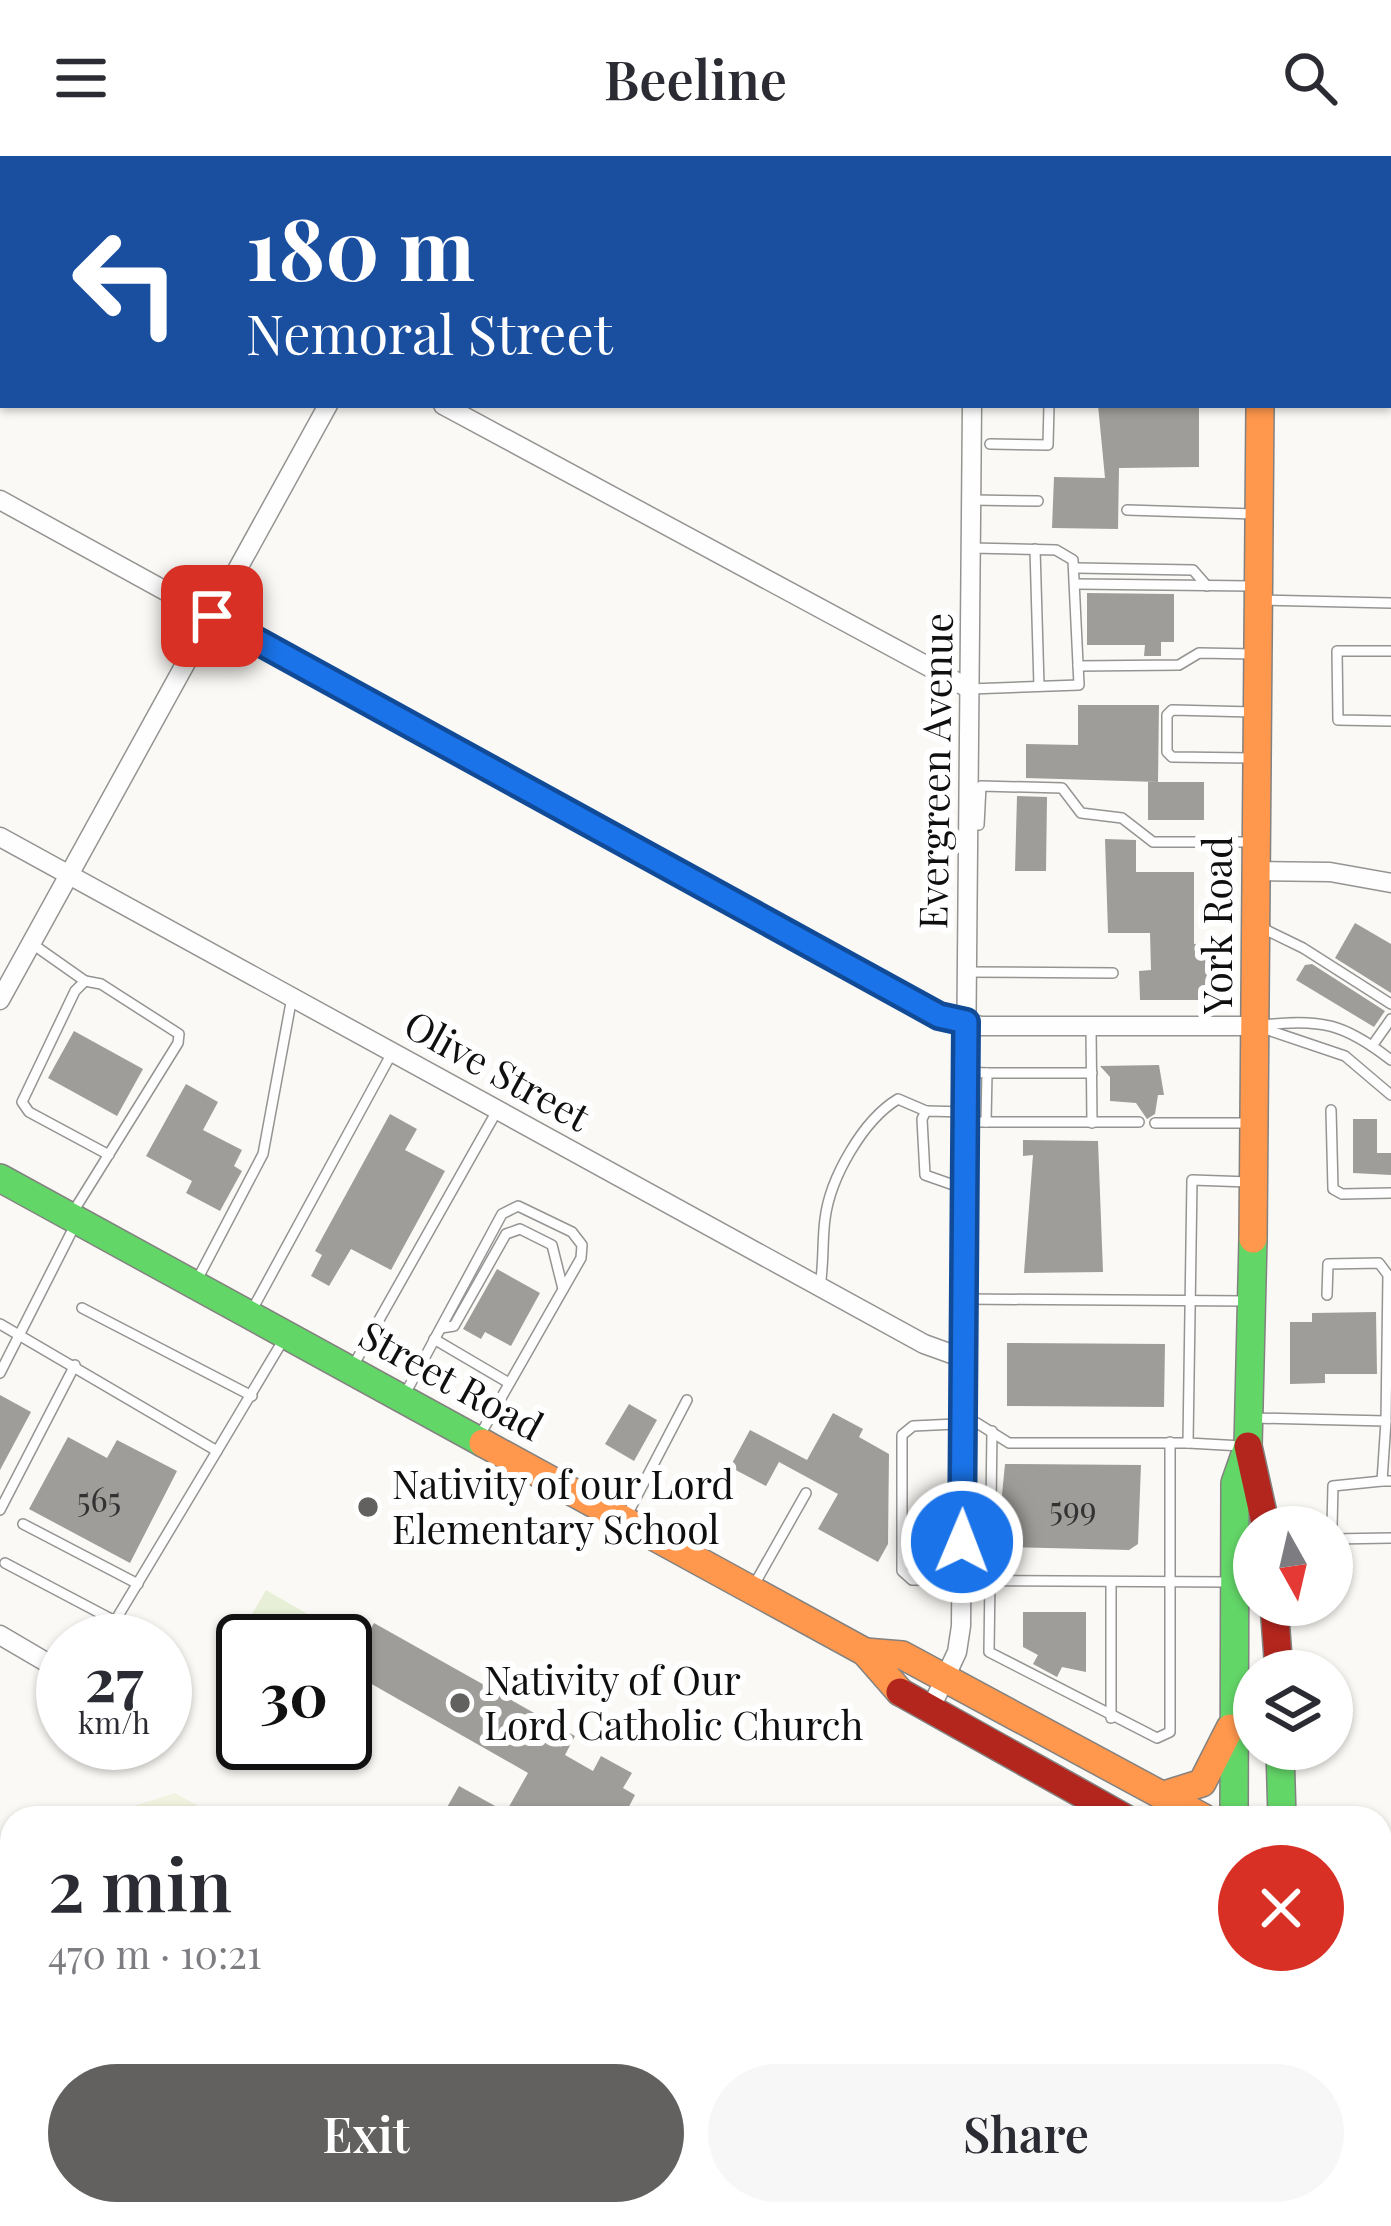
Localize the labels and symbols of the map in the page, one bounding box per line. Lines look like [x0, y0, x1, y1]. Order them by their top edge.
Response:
pin [161, 565, 263, 667]
street label: Evergreen Avenue [905, 612, 963, 930]
street label: York Road [1190, 836, 1242, 1015]
street label: Olive Street [396, 997, 601, 1142]
street label: Street Road [351, 1307, 553, 1451]
place label: Nativity of our Lord Elementary School [392, 1457, 734, 1554]
house number: 565 [77, 1476, 121, 1520]
position arrow [899, 1479, 1025, 1605]
house number: 599 [1049, 1485, 1097, 1529]
marker: Nativity of our Lord Elementary School [355, 1494, 381, 1520]
north arrow [1233, 1506, 1353, 1626]
speed limit sign: 30 [216, 1614, 372, 1770]
place label: Nativity of Our Lord Catholic Church [484, 1653, 863, 1750]
marker: Nativity of Our Lord Catholic Church [447, 1690, 473, 1716]

